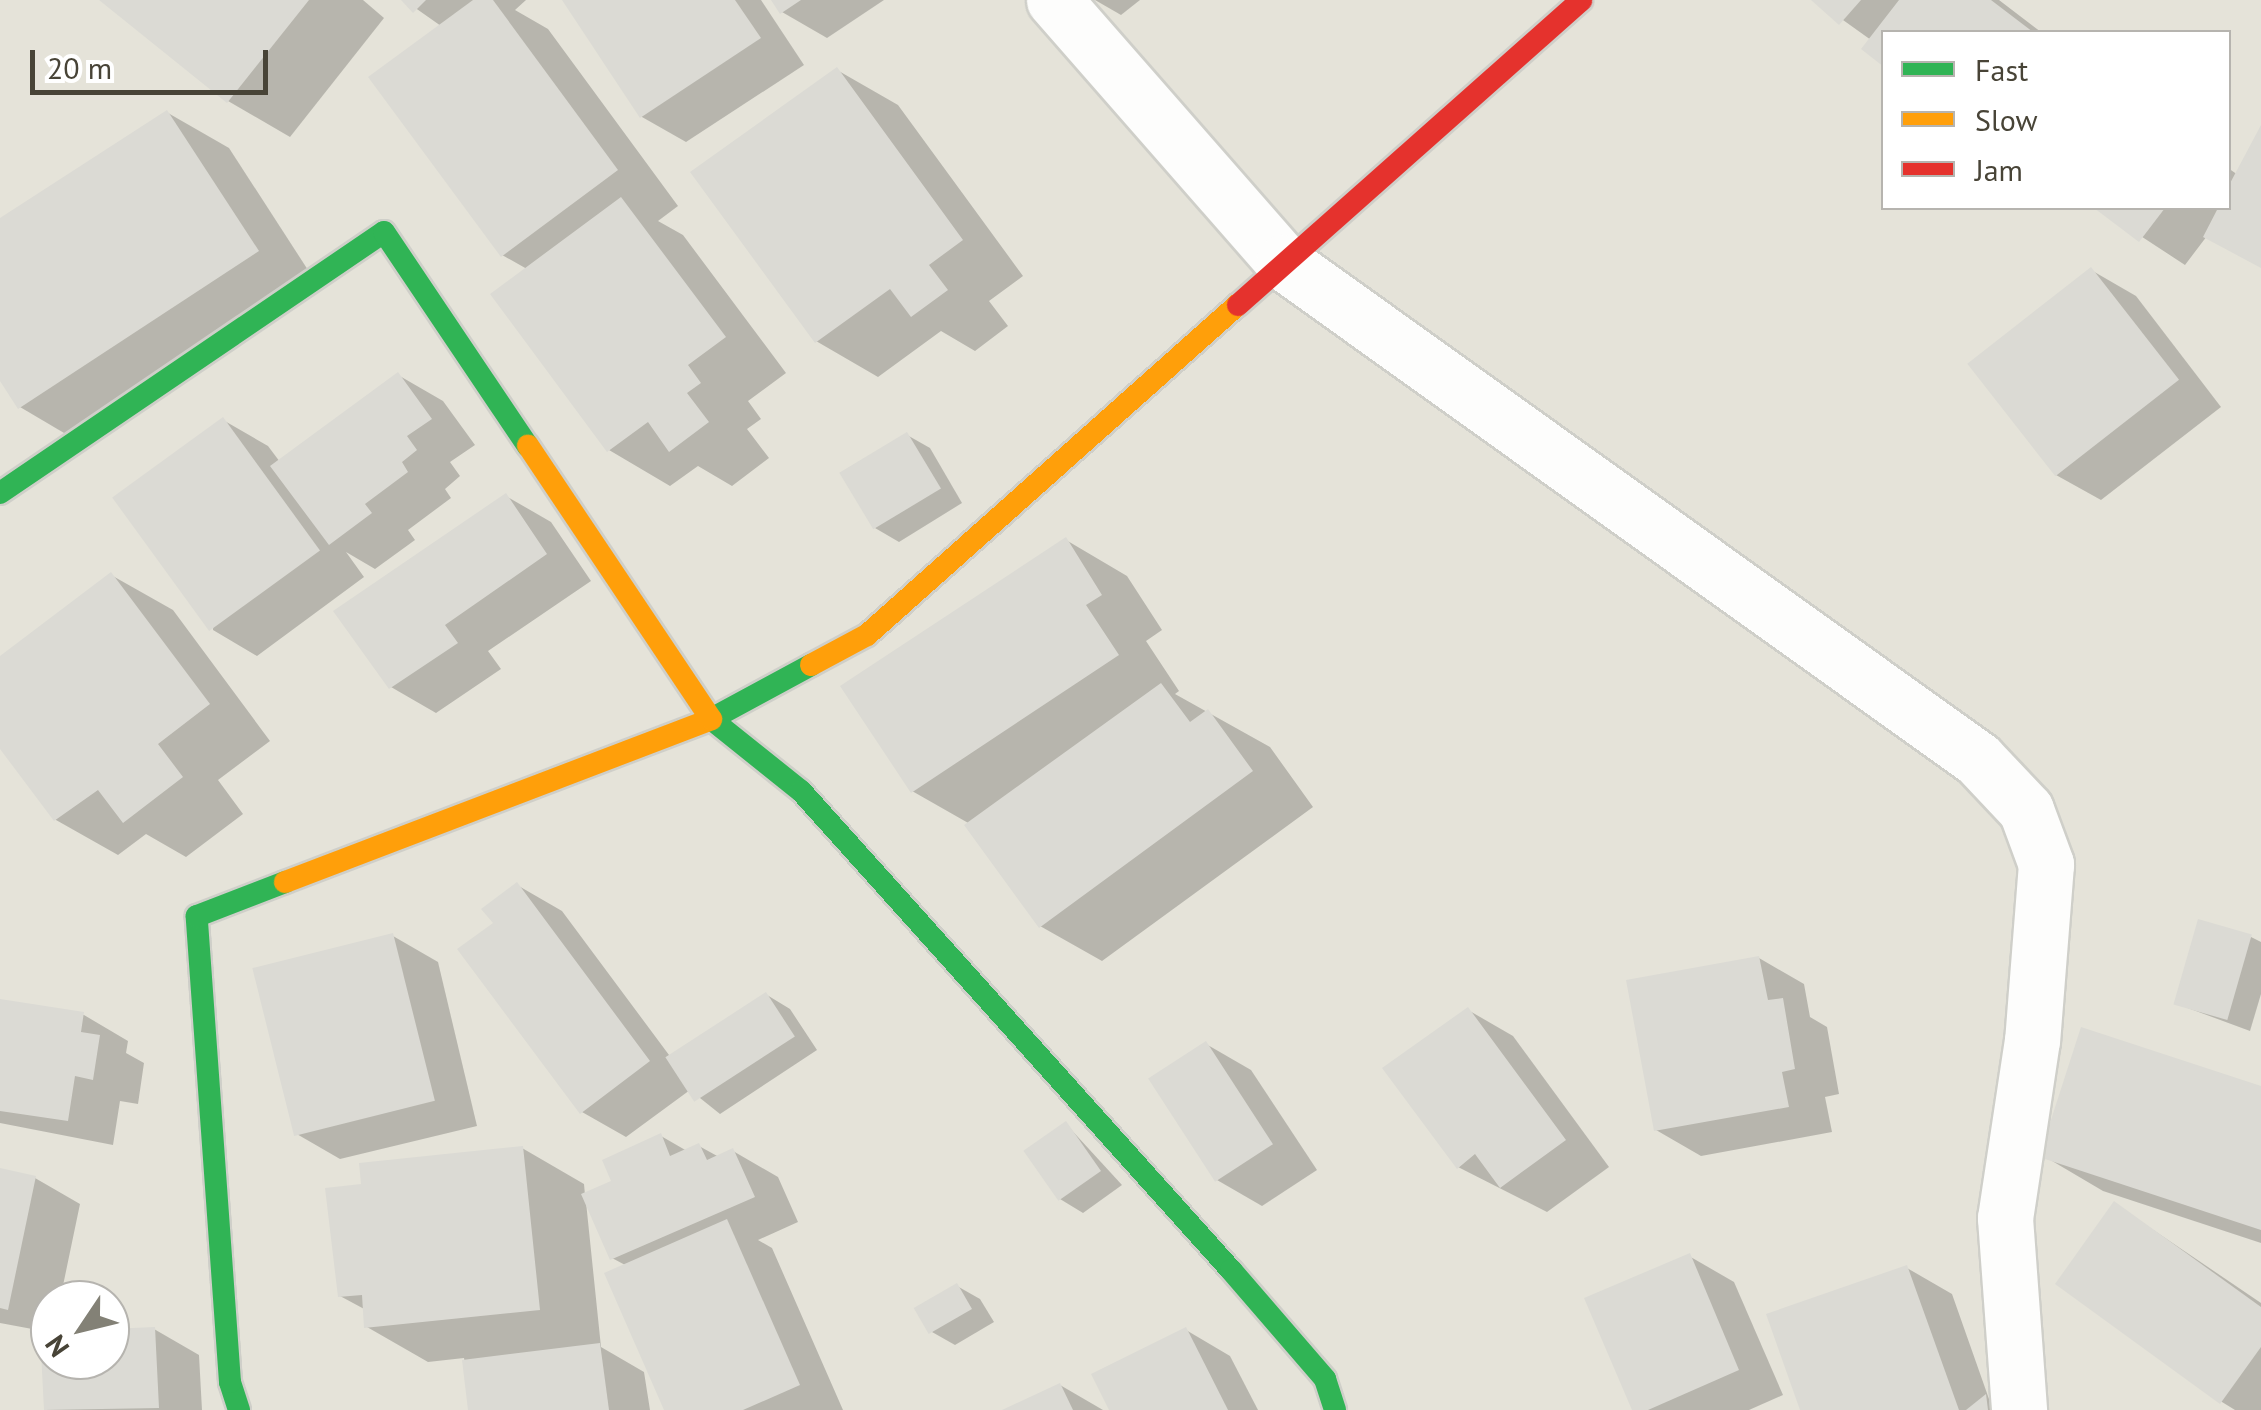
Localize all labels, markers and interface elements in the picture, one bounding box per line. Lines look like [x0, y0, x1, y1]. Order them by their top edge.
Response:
scale bar [35, 30, 272, 92]
legend [1881, 30, 2231, 210]
text: 20 m [47, 48, 112, 87]
text: Fast [1975, 50, 2028, 89]
text: Slow [1975, 100, 2038, 139]
text: Jam [1975, 150, 2023, 189]
north arrow [30, 1280, 130, 1380]
text: N [36, 1328, 77, 1364]

